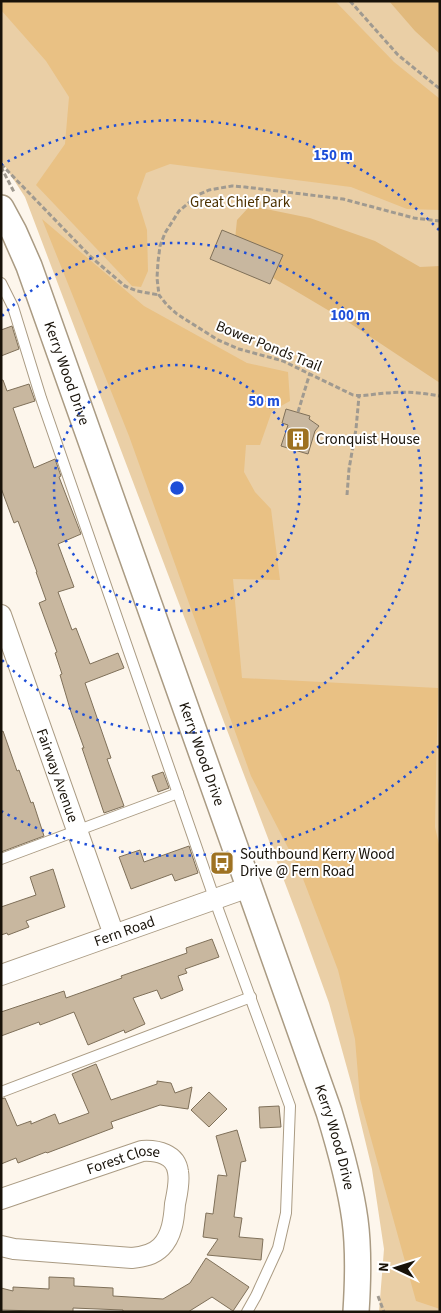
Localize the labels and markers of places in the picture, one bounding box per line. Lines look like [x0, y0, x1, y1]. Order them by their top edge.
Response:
building icon: Cronquist House [285, 426, 311, 452]
place label: Cronquist House [316, 429, 420, 450]
centre of rings [168, 479, 186, 497]
place label: Southbound Kerry Wood Drive @ Fern Road [240, 844, 395, 882]
bus stop icon: Southbound Kerry Wood Drive @ Fern Road [209, 850, 235, 876]

